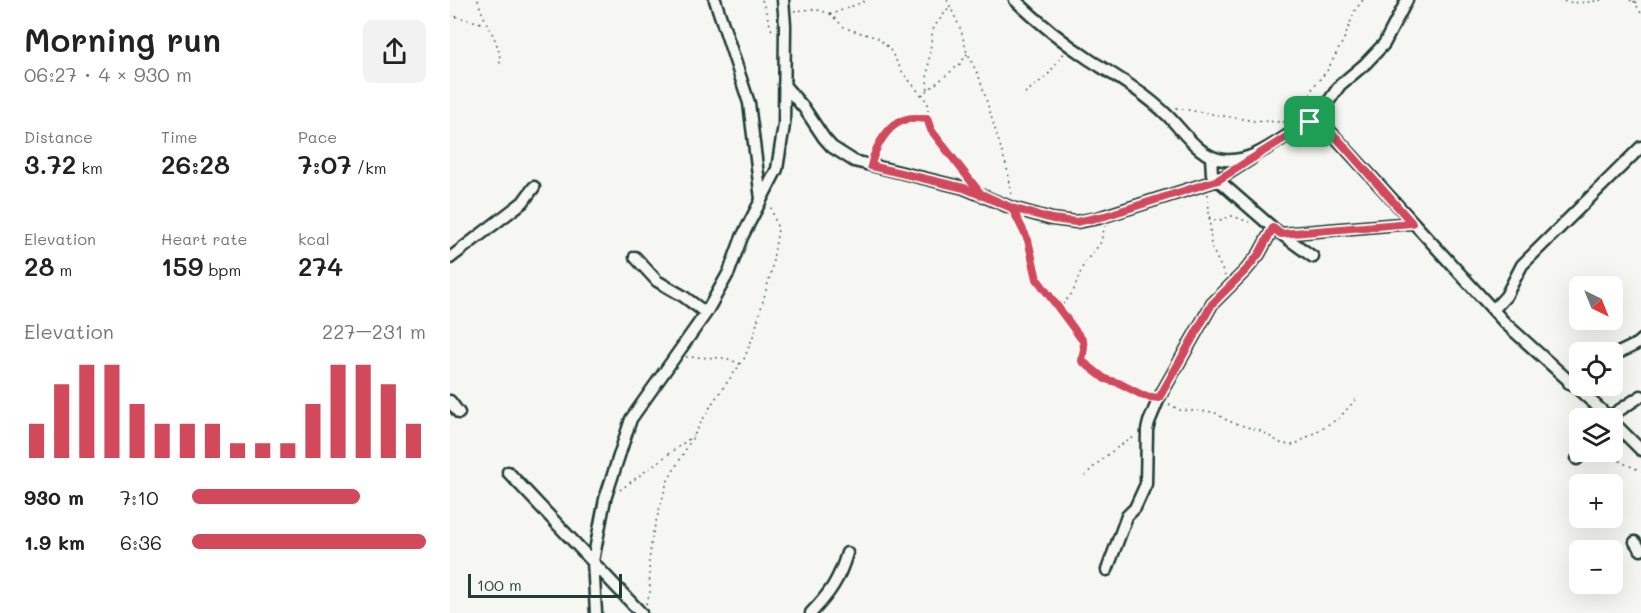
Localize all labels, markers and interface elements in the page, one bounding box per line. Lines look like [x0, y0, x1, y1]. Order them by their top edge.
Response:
text: Morning run [24, 17, 221, 60]
button: share [363, 20, 426, 83]
text: 06:27 · 4 × 930 m [24, 61, 192, 87]
pin [1284, 96, 1335, 147]
icon: arrive [1293, 105, 1326, 138]
text: Distance [24, 126, 93, 147]
text: Time [161, 126, 197, 147]
text: Pace [298, 126, 337, 147]
text: 3.72 [24, 147, 76, 181]
text: 26:28 [161, 147, 230, 181]
text: 7:07 [298, 147, 352, 181]
text: km [76, 157, 103, 178]
text: /km [352, 157, 386, 178]
text: Elevation [24, 228, 96, 249]
text: Heart rate [161, 228, 247, 249]
text: kcal [298, 228, 330, 249]
text: 28 [24, 249, 55, 283]
text: 159 [161, 249, 203, 283]
text: 274 [298, 249, 343, 283]
text: m [55, 259, 72, 280]
text: bpm [203, 259, 241, 280]
north arrow [1569, 276, 1623, 330]
map controls [1569, 276, 1623, 594]
text: Elevation [24, 318, 114, 344]
text: 227–231 m [322, 318, 426, 344]
button: locate [1569, 342, 1623, 396]
button: layers [1569, 408, 1623, 462]
button: + [1569, 474, 1623, 528]
text: 930 m [24, 484, 84, 510]
text: 7:10 [120, 484, 159, 510]
text: 1.9 km [24, 529, 85, 555]
text: 6:36 [120, 529, 162, 555]
button: − [1569, 540, 1623, 594]
scale bar [468, 571, 622, 598]
text: 100 m [477, 574, 522, 595]

